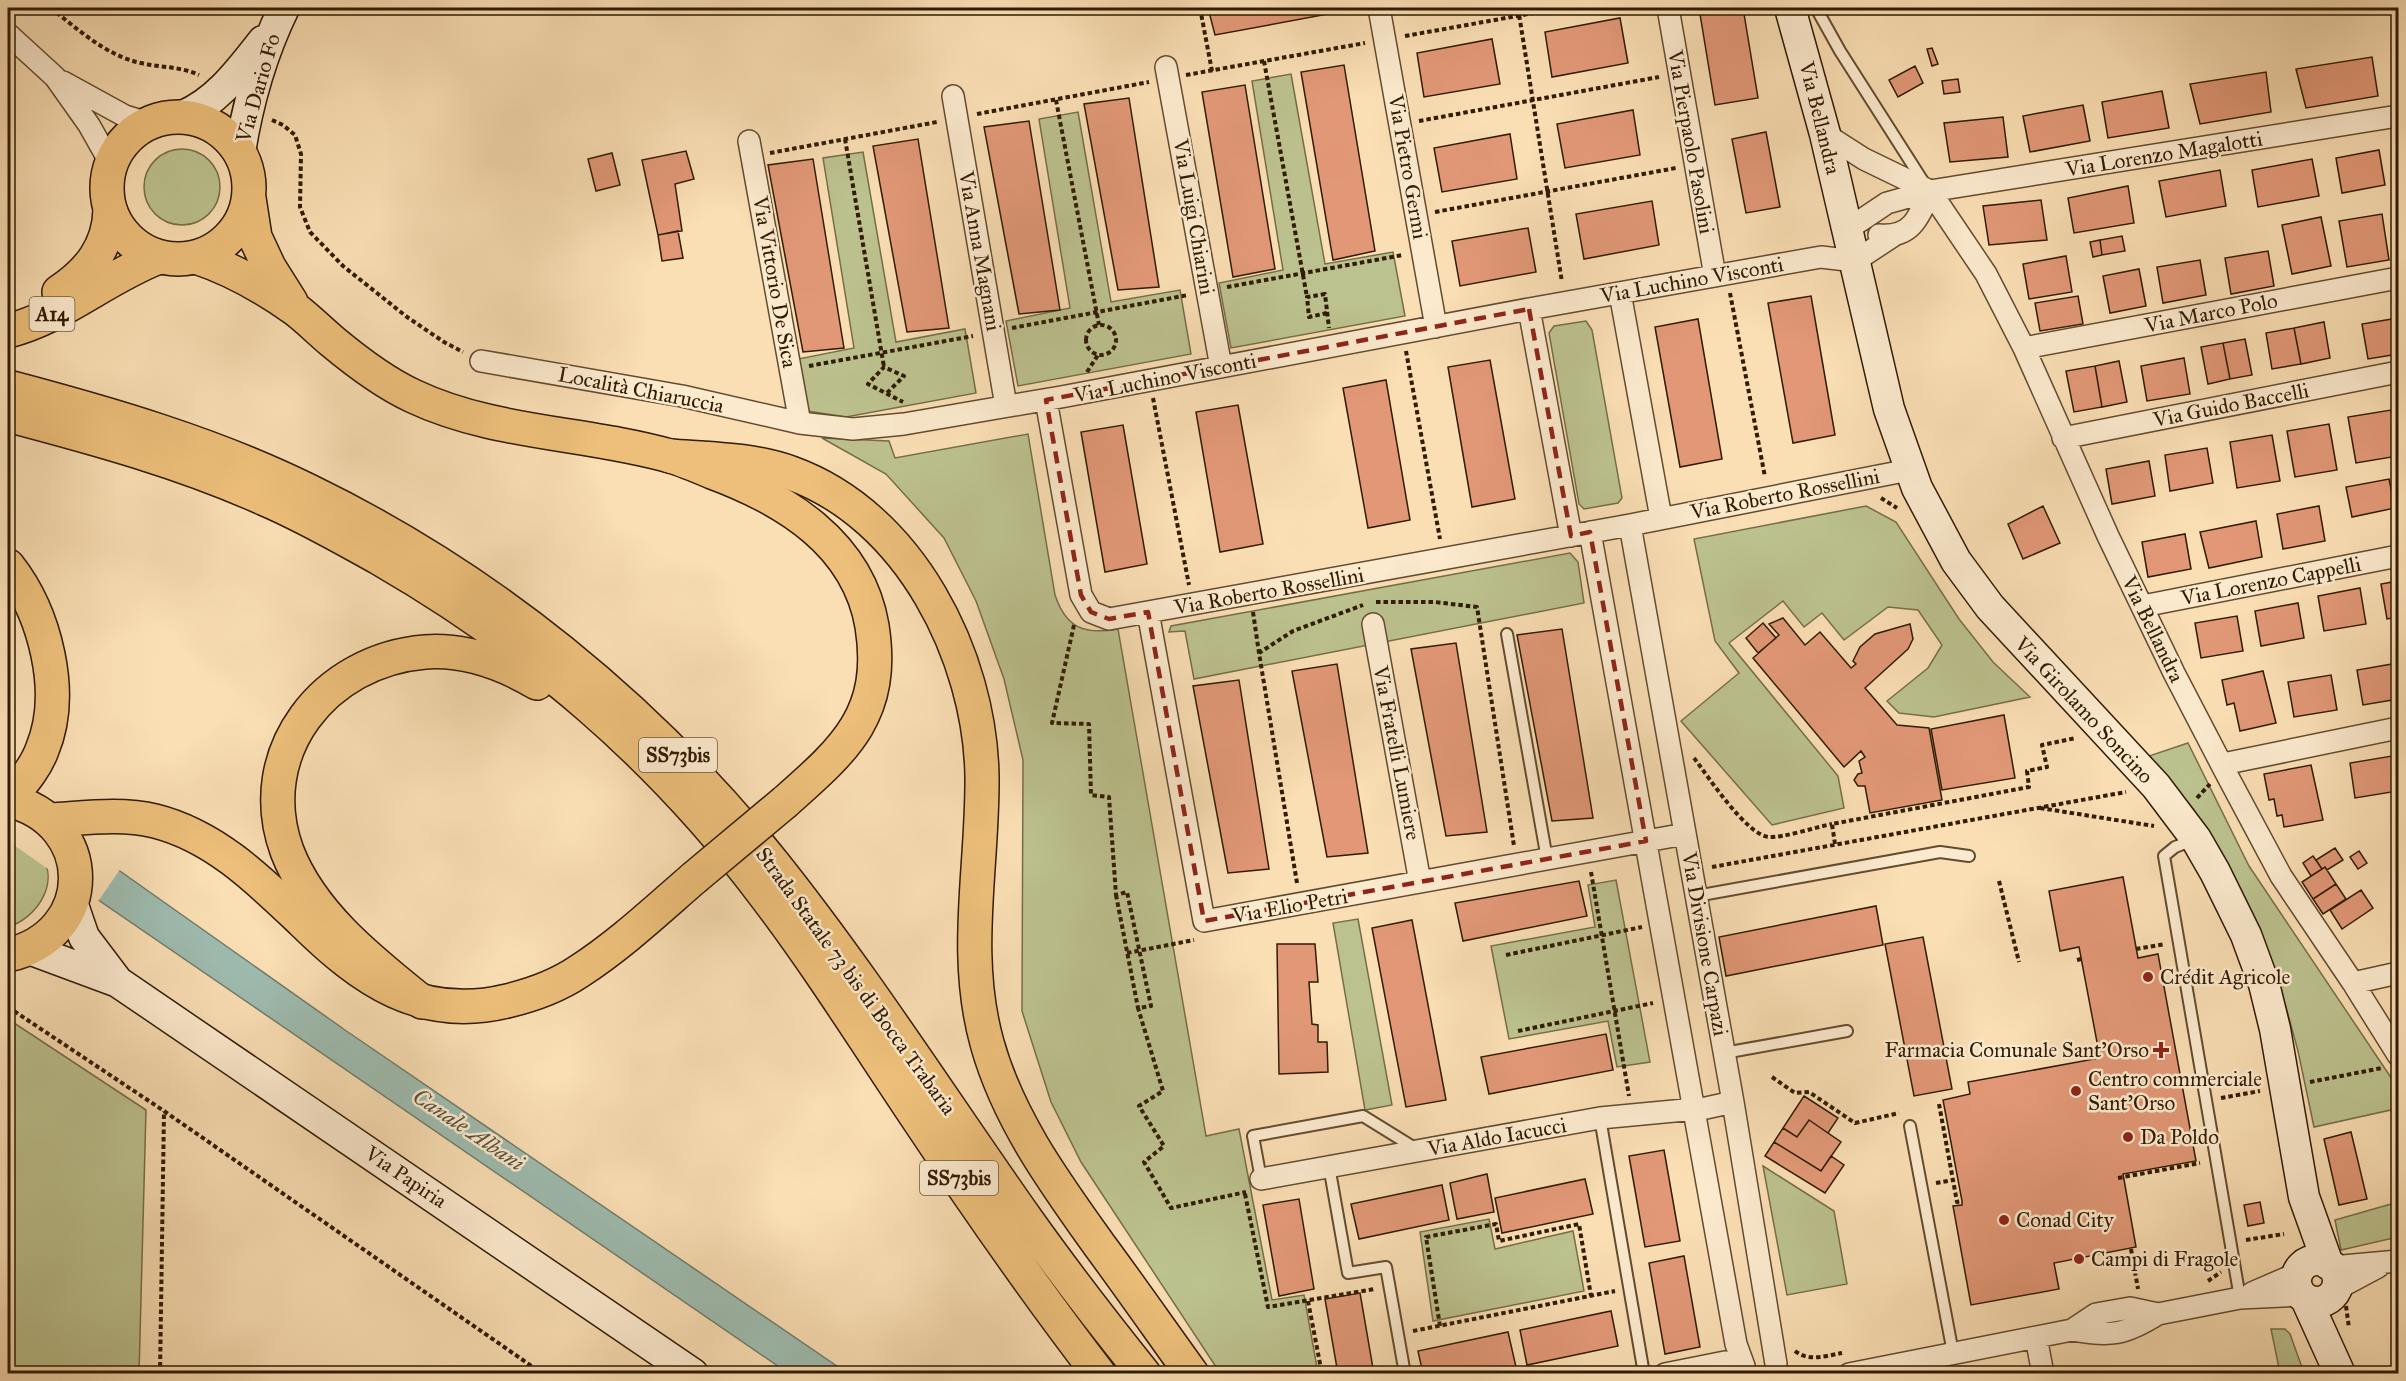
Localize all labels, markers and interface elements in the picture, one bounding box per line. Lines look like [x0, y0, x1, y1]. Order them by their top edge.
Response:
street label: Via Dario Fo [230, 30, 286, 146]
street label: Via Pierpaolo Pasolini [1662, 47, 1720, 236]
street label: Via Bellandra [1793, 58, 1847, 177]
street label: Via Pietro Germi [1382, 92, 1434, 241]
street label: Via Lorenzo Magalotti [2063, 126, 2264, 183]
street label: Via Luigi Chiarini [1167, 136, 1221, 297]
street label: Via Anna Magnani [953, 168, 1007, 333]
street label: Via Vittorio De Sica [747, 193, 803, 370]
street label: Via Luchino Visconti [1597, 251, 1786, 309]
street label: Via Marco Polo [2141, 287, 2280, 339]
road number: A14 [29, 297, 74, 331]
street label: Via Luchino Visconti [1070, 347, 1259, 409]
street label: Località Chiaruccia [556, 361, 726, 419]
street label: Via Guido Baccelli [2150, 377, 2311, 433]
street label: Via Roberto Rossellini [1687, 463, 1882, 525]
street label: Via Lorenzo Cappelli [2178, 551, 2363, 611]
street label: Via Roberto Rossellini [1171, 561, 1366, 621]
street label: Via Bellandra [2116, 571, 2190, 687]
street label: Via Girolamo Soncino [2008, 630, 2159, 789]
street label: Via Fratelli Lumiere [1367, 663, 1427, 843]
road number: SS73bis [639, 738, 717, 772]
street label: Strada Statale 73 bis di Bocca Trabaria [750, 842, 962, 1120]
street label: Via Divisione Carpazi [1676, 849, 1734, 1038]
street label: Via Elio Petri [1229, 883, 1350, 929]
place label: Crédit Agricole [2160, 964, 2291, 990]
marker: Crédit Agricole [2141, 970, 2155, 984]
place label: Farmacia Comunale Sant'Orso [1885, 1037, 2149, 1063]
marker: Farmacia Comunale Sant'Orso [2154, 1043, 2168, 1057]
place label: Centro commerciale Sant'Orso [2088, 1066, 2262, 1116]
water label: Canale Albani [408, 1082, 530, 1177]
marker: Centro commerciale Sant'Orso [2069, 1084, 2083, 1098]
street label: Via Aldo Iacucci [1425, 1112, 1569, 1162]
place label: Da Poldo [2140, 1124, 2219, 1150]
marker: Da Poldo [2121, 1130, 2135, 1144]
street label: Via Papiria [359, 1140, 452, 1214]
road number: SS73bis [920, 1161, 998, 1195]
place label: Conad City [2016, 1207, 2115, 1233]
marker: Conad City [1997, 1213, 2011, 1227]
place label: Campi di Fragole [2091, 1246, 2238, 1272]
marker: Campi di Fragole [2072, 1252, 2086, 1266]

